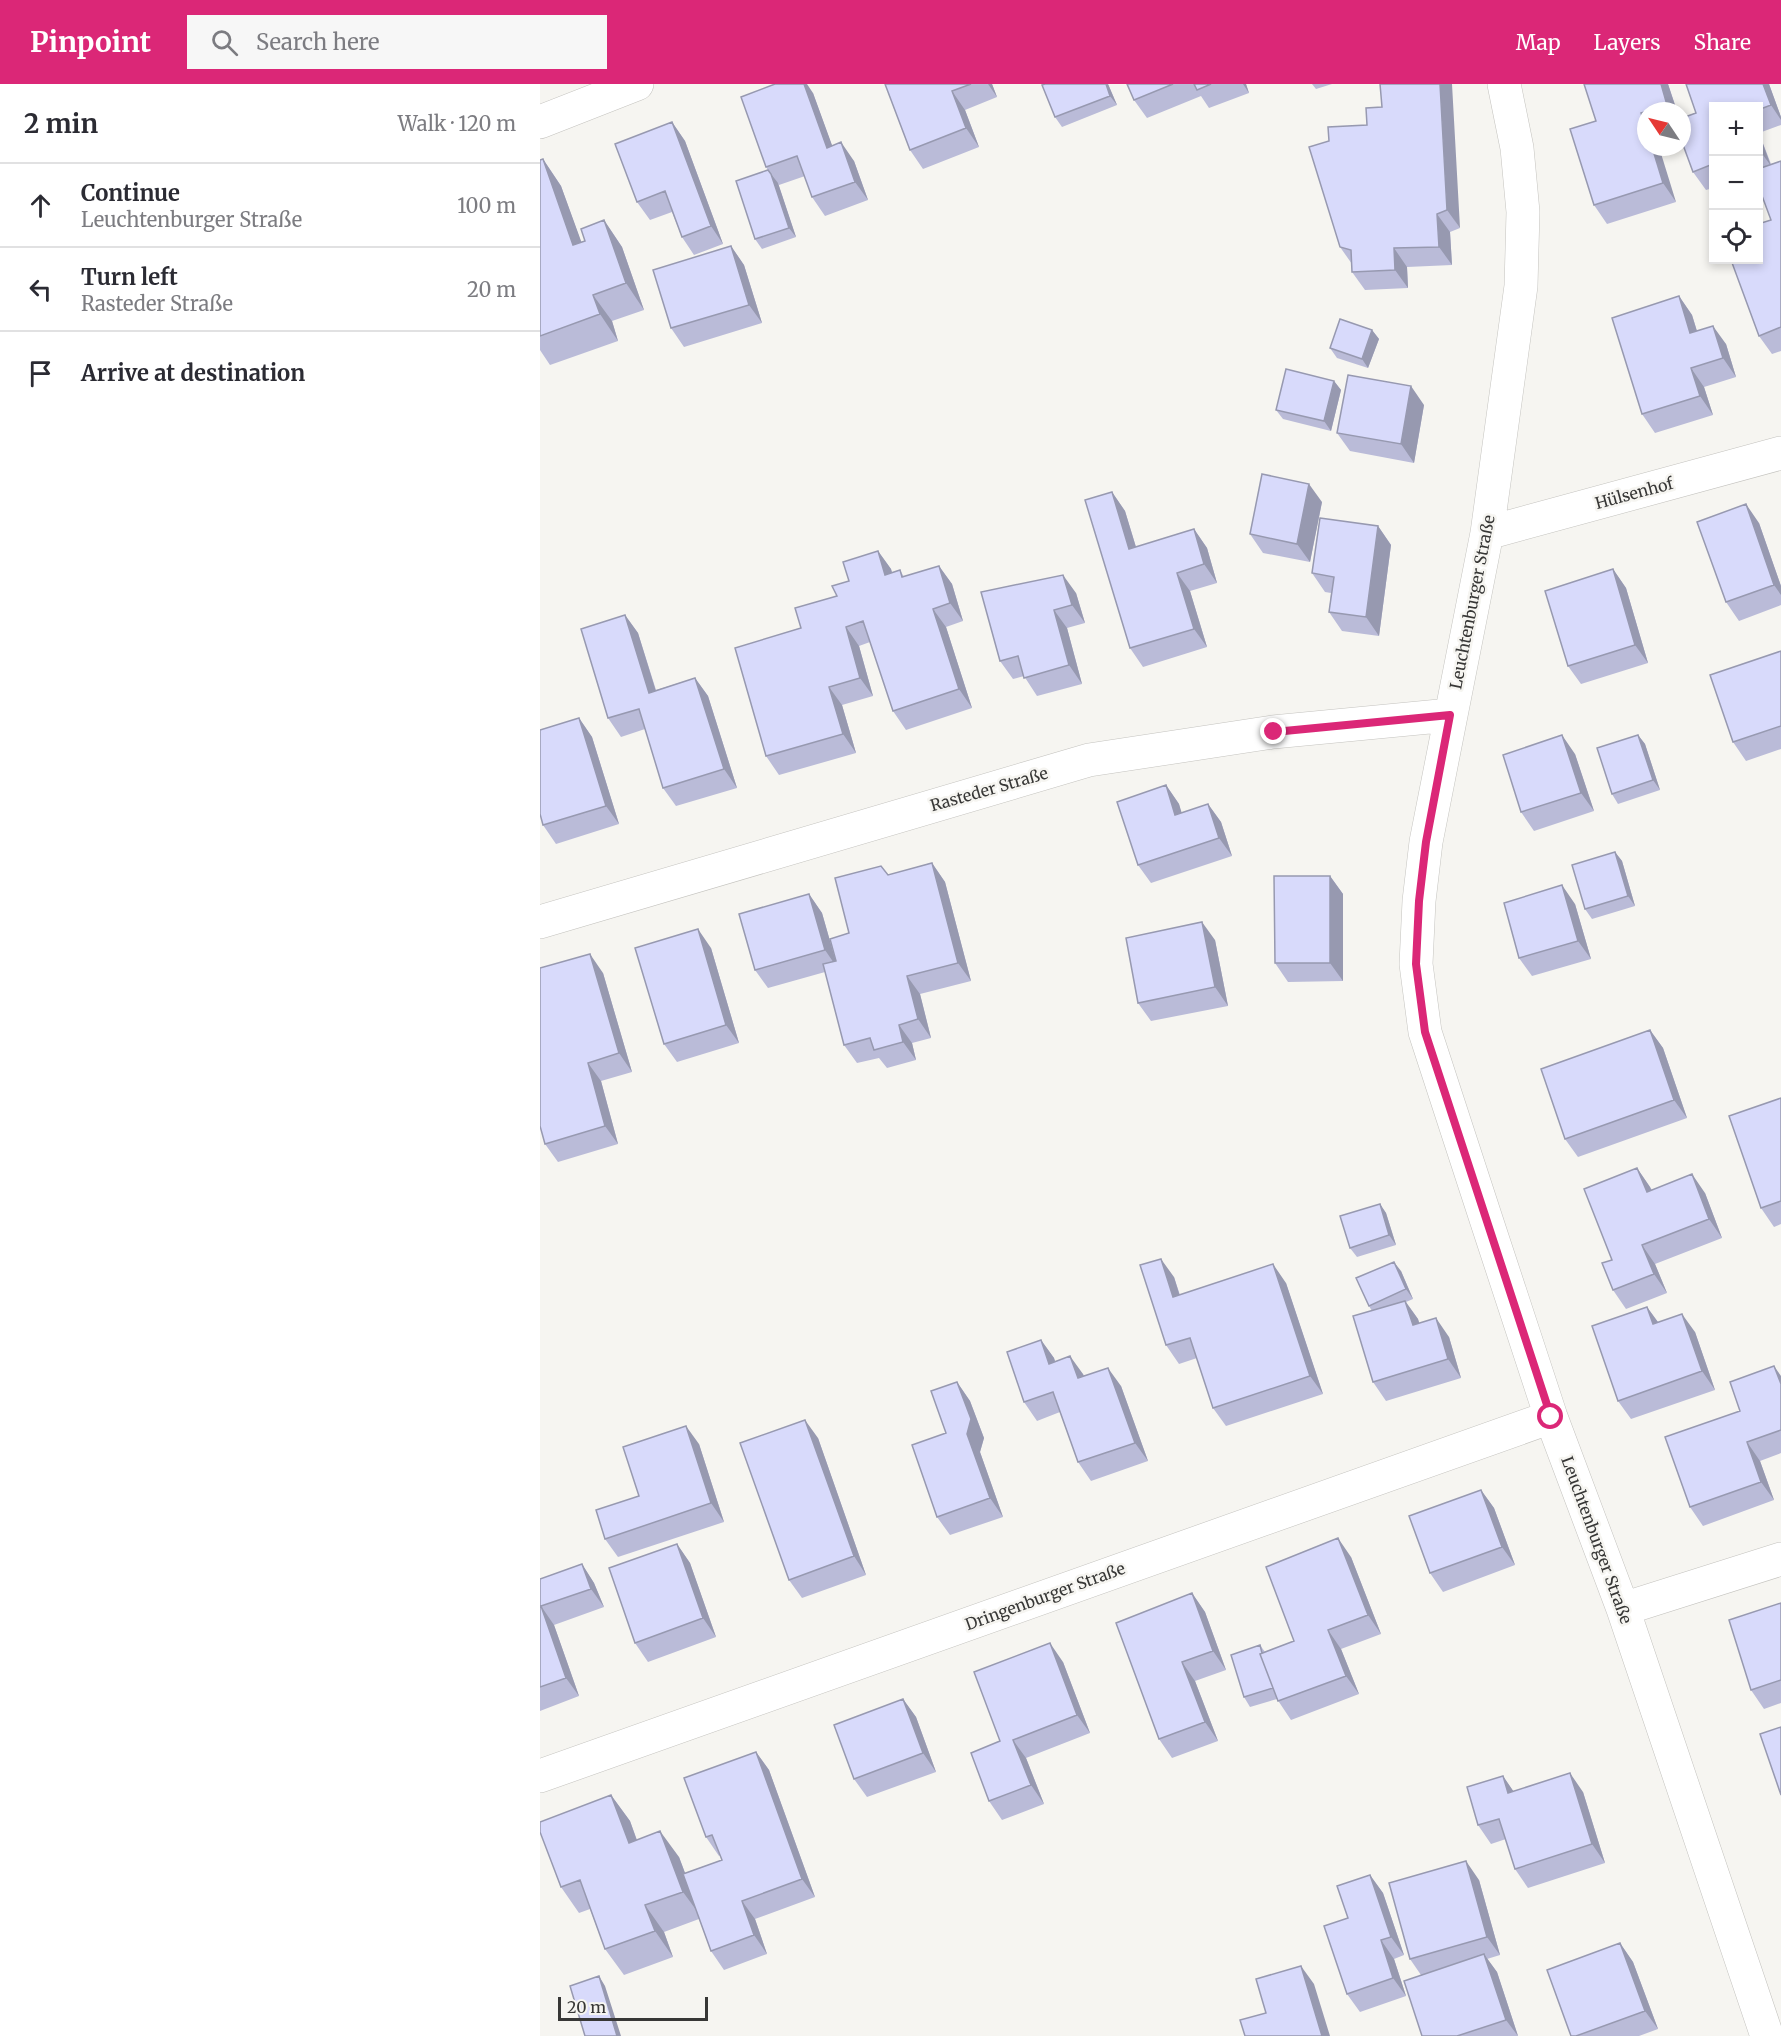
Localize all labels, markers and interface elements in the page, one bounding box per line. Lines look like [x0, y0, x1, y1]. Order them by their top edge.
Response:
search box [187, 15, 607, 69]
text: Pinpoint [30, 24, 151, 60]
icon: search [208, 26, 241, 59]
text: Search here [256, 28, 379, 56]
text: Map [1516, 29, 1561, 56]
text: Layers [1594, 29, 1661, 56]
text: Share [1694, 29, 1751, 56]
north arrow [1637, 102, 1691, 156]
map controls [1709, 102, 1763, 264]
button: + [1709, 102, 1763, 156]
text: 2 min [24, 107, 98, 140]
text: Walk · 120 m [398, 111, 516, 136]
button: − [1709, 156, 1763, 210]
text: Continue [81, 179, 180, 207]
icon: ahead [24, 189, 57, 222]
text: 100 m [457, 193, 516, 218]
text: Leuchtenburger Straße [81, 207, 302, 232]
button: locate [1709, 210, 1763, 264]
text: Turn left [81, 263, 178, 291]
icon: left [24, 273, 57, 306]
text: 20 m [467, 277, 516, 302]
text: Rasteder Straße [81, 291, 233, 316]
icon: arrive [24, 357, 57, 390]
text: Arrive at destination [81, 359, 305, 387]
street label: Hülsenhof [1593, 473, 1676, 513]
street label: Leuchtenburger Straße [1445, 513, 1499, 691]
route end [1260, 718, 1286, 744]
street label: Rasteder Straße [928, 763, 1050, 815]
route start [1537, 1403, 1563, 1429]
street label: Leuchtenburger Straße [1557, 1453, 1637, 1627]
street label: Dringenburger Straße [962, 1558, 1128, 1634]
scale bar [558, 1994, 708, 2022]
text: 20 m [567, 1997, 606, 2017]

